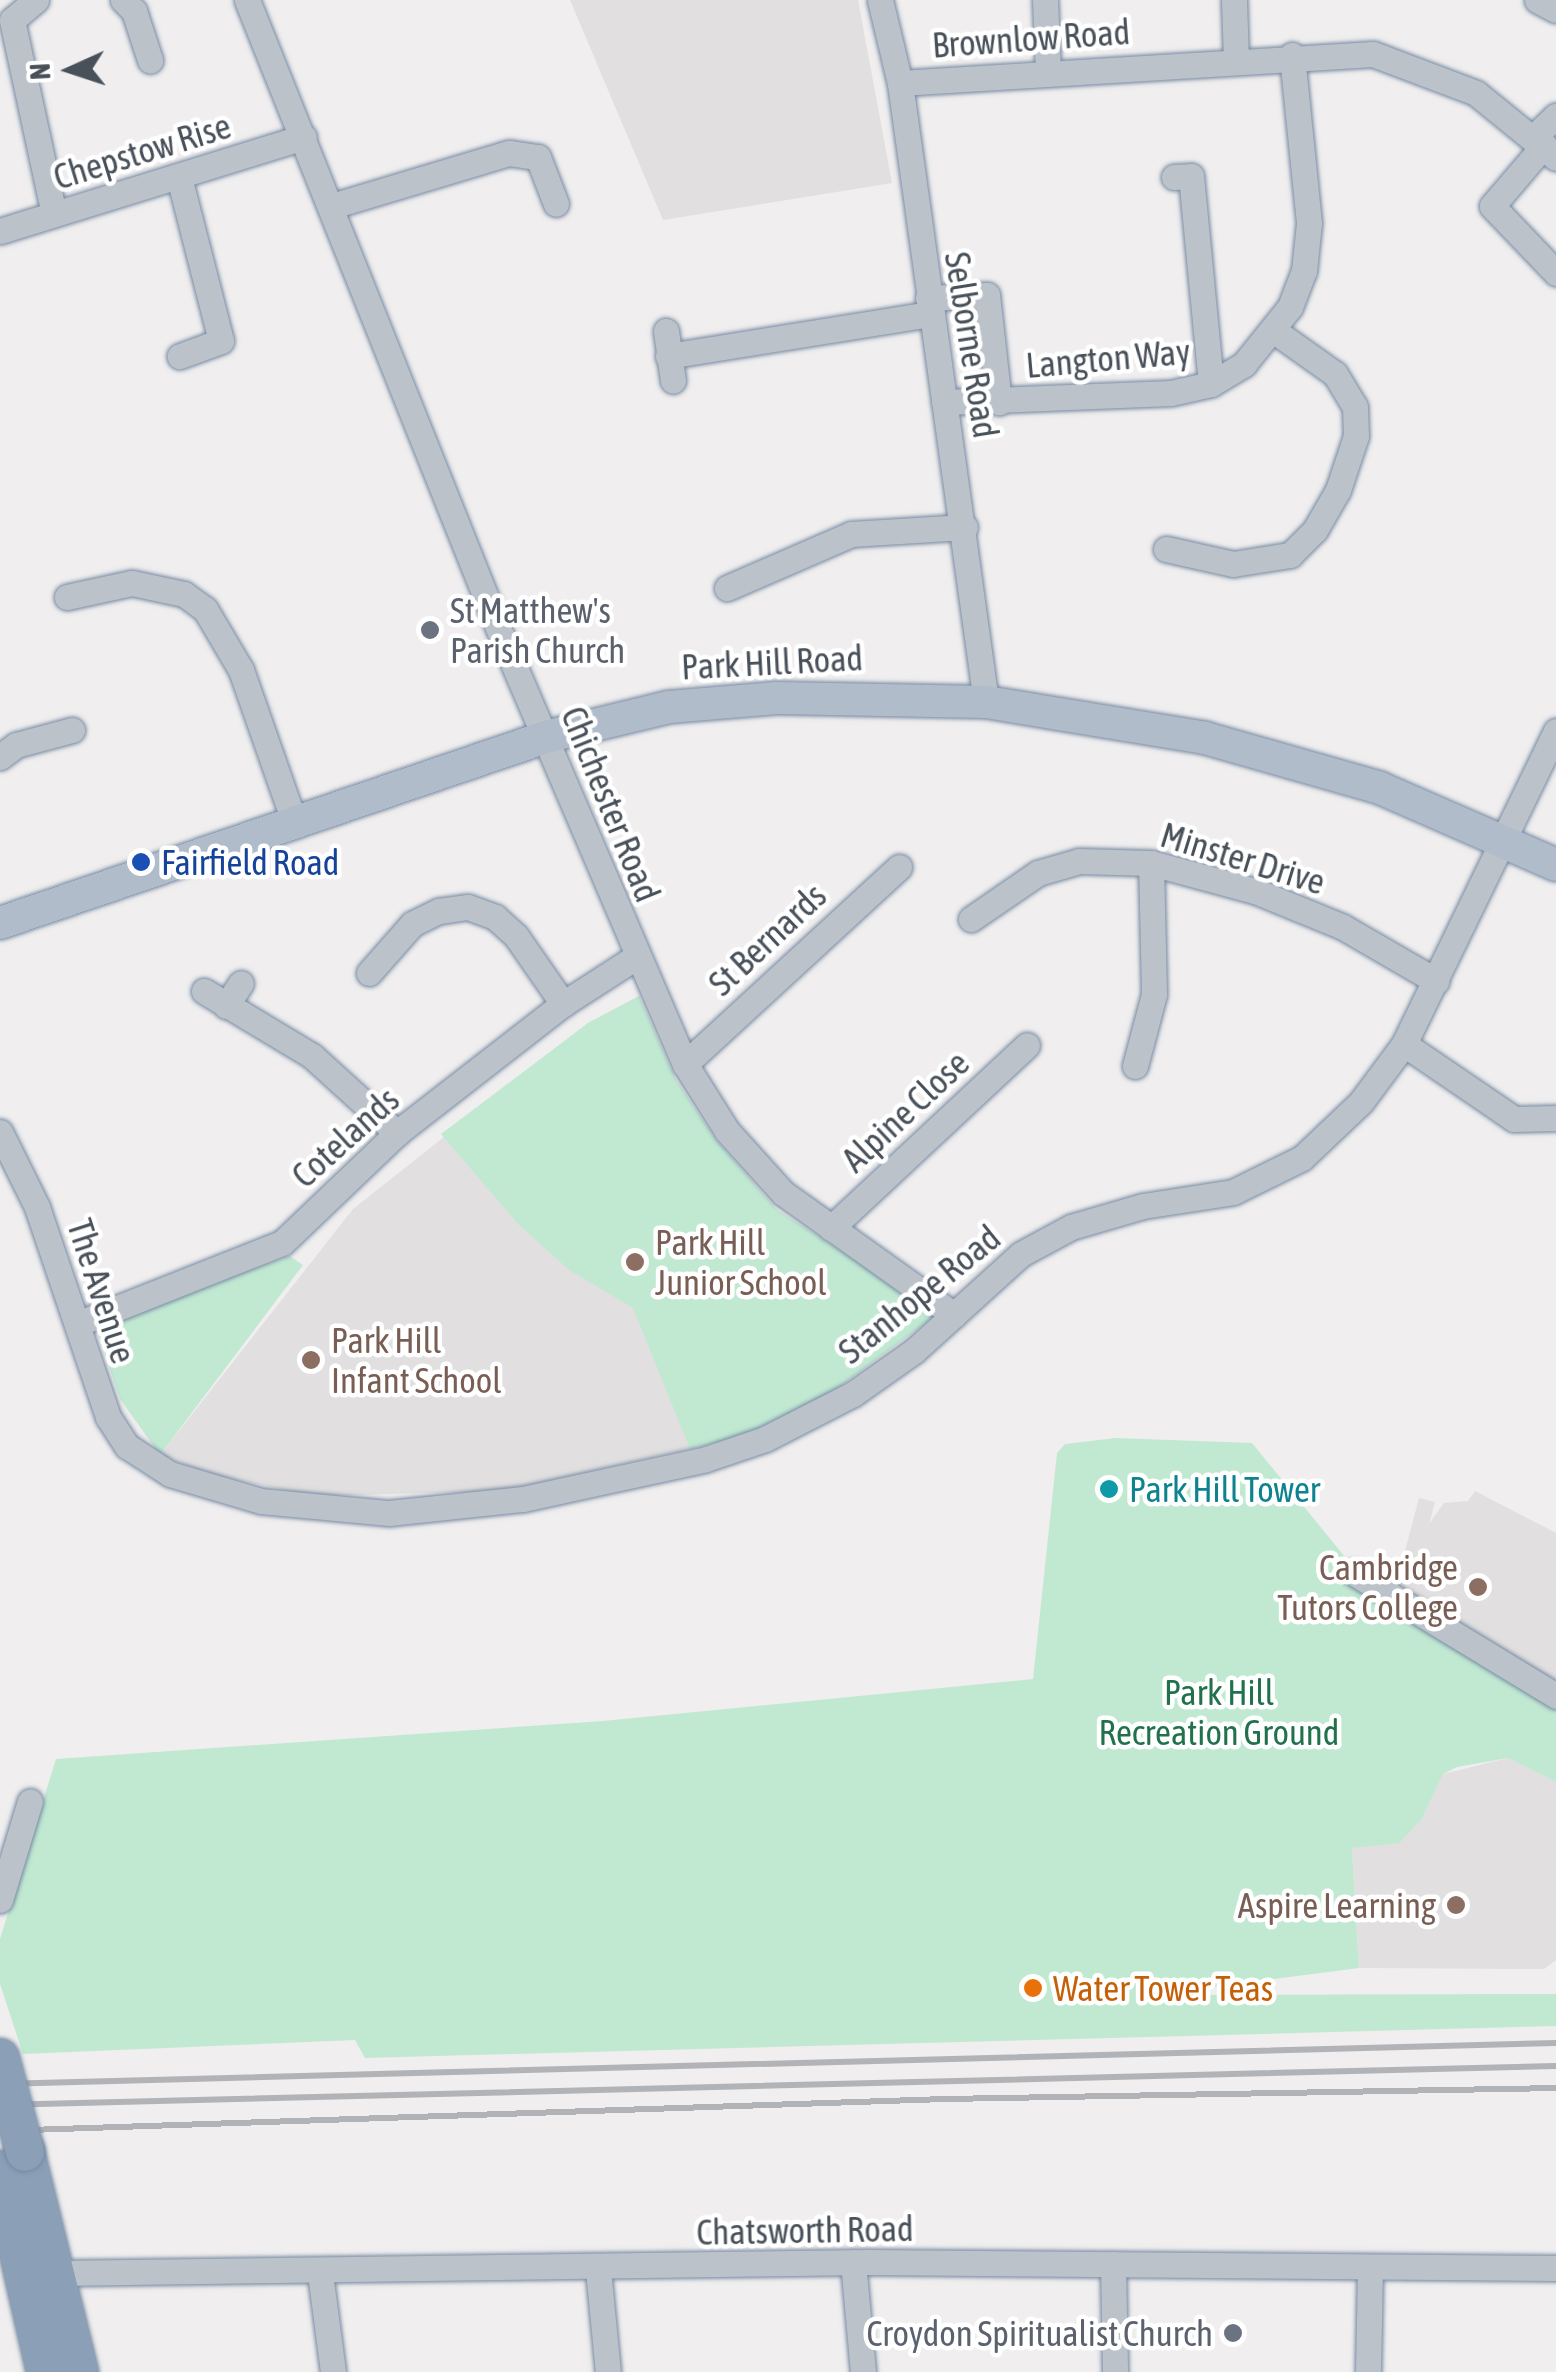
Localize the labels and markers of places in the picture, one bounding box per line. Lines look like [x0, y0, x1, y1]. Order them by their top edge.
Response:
place label: St Matthew's Parish Church [450, 589, 625, 671]
marker: St Matthew's Parish Church [419, 619, 441, 641]
place label: Fairfield Road [161, 841, 339, 883]
marker: Fairfield Road [130, 851, 152, 873]
place label: Park Hill Junior School [655, 1221, 826, 1303]
marker: Park Hill Junior School [624, 1251, 646, 1273]
place label: Park Hill Infant School [331, 1319, 501, 1401]
marker: Park Hill Infant School [300, 1349, 322, 1371]
place label: Park Hill Tower [1129, 1468, 1320, 1510]
marker: Park Hill Tower [1098, 1478, 1120, 1500]
place label: Cambridge Tutors College [1277, 1546, 1458, 1628]
marker: Cambridge Tutors College [1467, 1576, 1489, 1598]
place label: Aspire Learning [1238, 1884, 1436, 1926]
marker: Aspire Learning [1445, 1894, 1467, 1916]
place label: Water Tower Teas [1053, 1967, 1273, 2009]
marker: Water Tower Teas [1022, 1977, 1044, 1999]
place label: Croydon Spiritualist Church [867, 2312, 1213, 2354]
marker: Croydon Spiritualist Church [1222, 2322, 1244, 2344]

